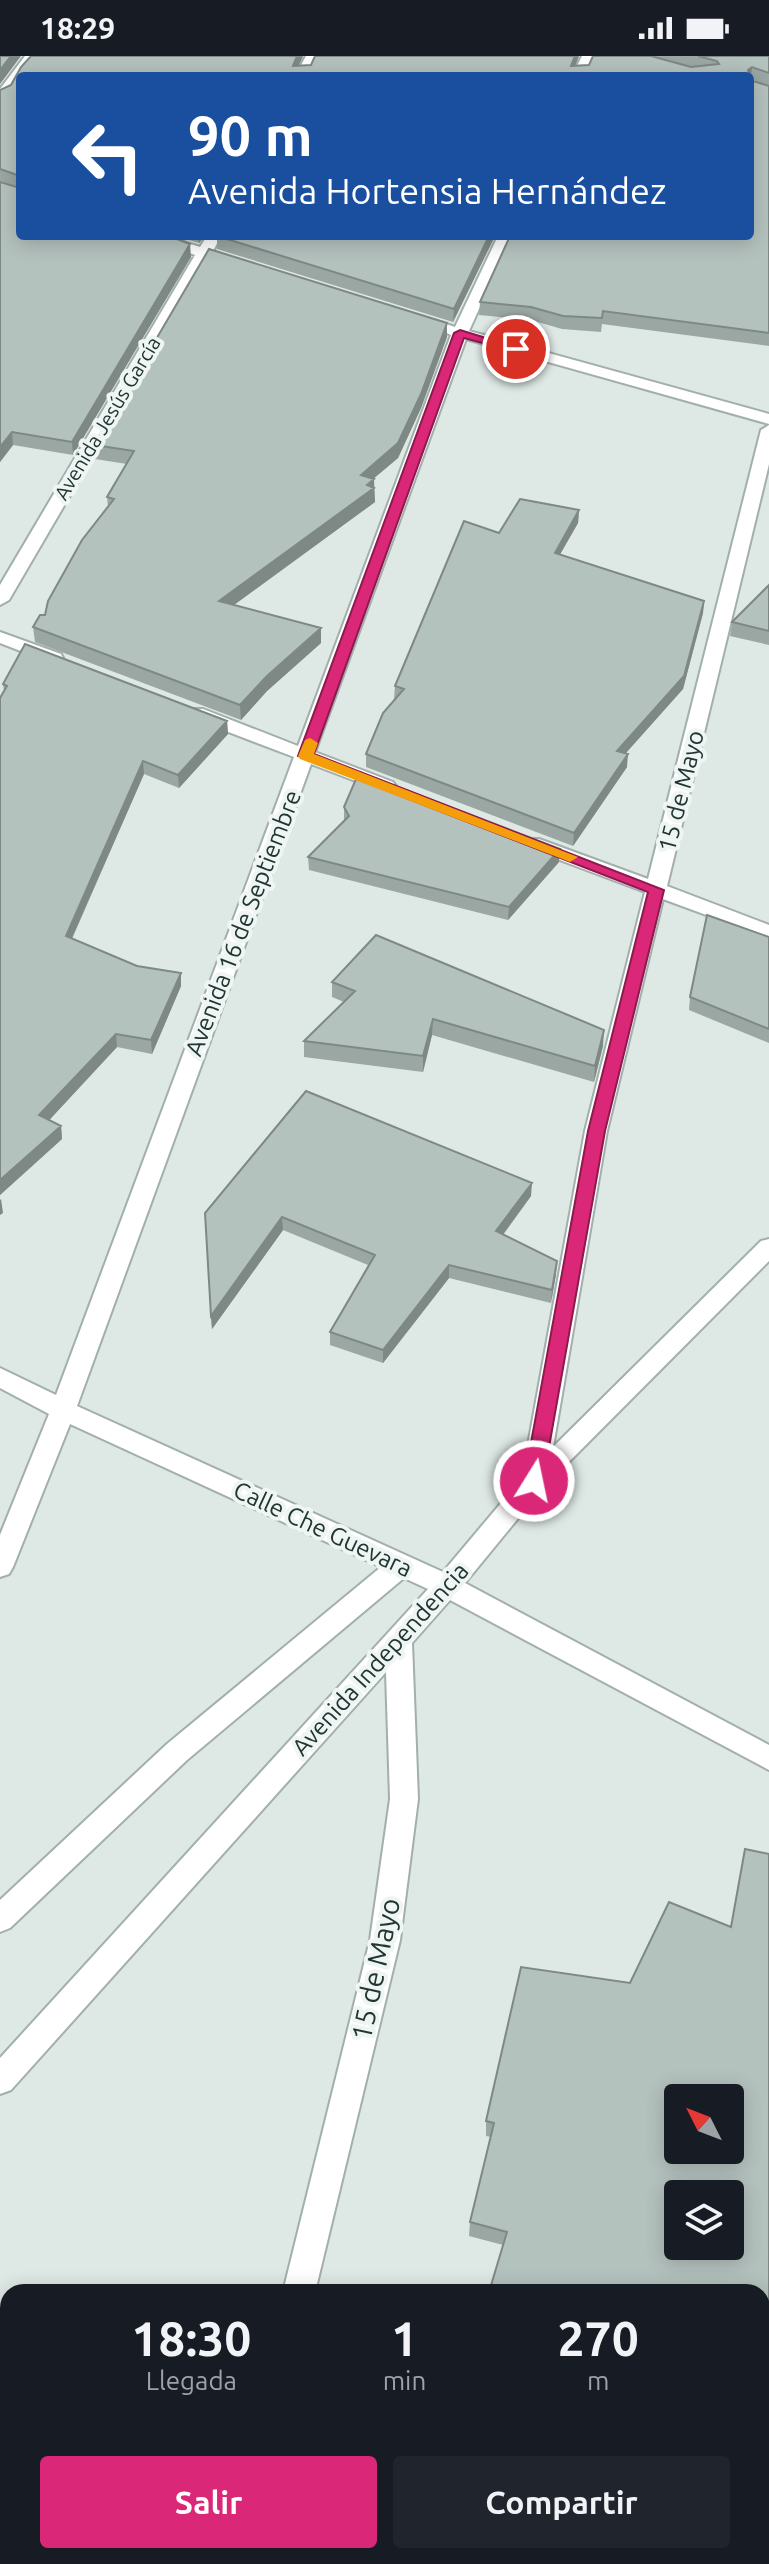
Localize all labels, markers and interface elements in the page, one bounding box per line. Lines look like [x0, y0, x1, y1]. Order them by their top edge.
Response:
text: 18:29 [40, 11, 115, 45]
icon: left [56, 104, 160, 208]
text: 90 m [188, 104, 313, 167]
text: Avenida Hortensia Hernández [188, 170, 667, 211]
pin [482, 315, 550, 383]
icon: arrive [494, 327, 538, 371]
street label: Avenida Jesús García [49, 332, 165, 504]
street label: 15 de Mayo [653, 728, 709, 854]
street label: Avenida 16 de Septiembre [180, 786, 306, 1060]
position arrow [492, 1439, 576, 1523]
street label: Calle Che Guevara [229, 1476, 417, 1582]
street label: Avenida Independencia [286, 1557, 474, 1761]
street label: 15 de Mayo [345, 1895, 405, 2043]
north arrow [664, 2084, 744, 2164]
map controls [664, 2084, 744, 2260]
button: layers [664, 2180, 744, 2260]
text: 18:30 [131, 2311, 251, 2365]
text: 1 [391, 2311, 418, 2365]
text: 270 [558, 2311, 639, 2365]
text: Llegada [146, 2366, 237, 2395]
text: min [383, 2366, 426, 2395]
text: m [587, 2366, 609, 2395]
button: Salir [40, 2456, 377, 2548]
button: Compartir [393, 2456, 730, 2548]

